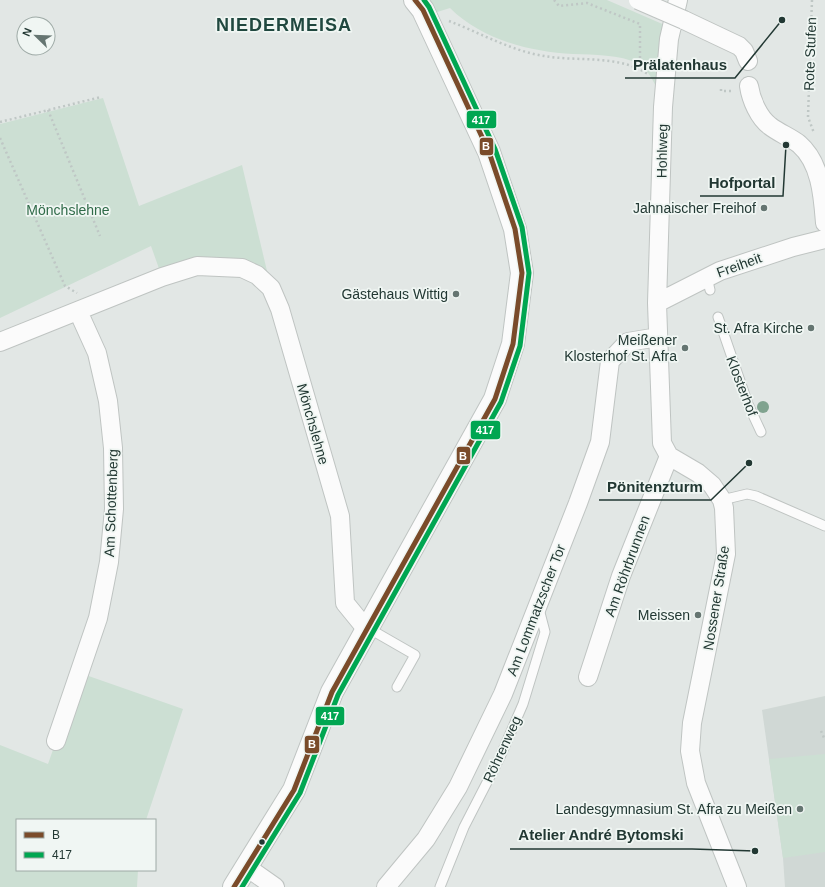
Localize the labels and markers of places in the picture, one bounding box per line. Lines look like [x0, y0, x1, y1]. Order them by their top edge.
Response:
callout: Prälatenhaus [625, 51, 735, 78]
callout: Hofportal [700, 169, 783, 196]
place label: Jahnaischer Freihof [633, 200, 756, 216]
marker: Jahnaischer Freihof [759, 203, 769, 213]
place label: Gästehaus Wittig [341, 286, 448, 302]
marker: Gästehaus Wittig [451, 289, 461, 299]
place label: St. Afra Kirche [714, 320, 803, 336]
marker: St. Afra Kirche [806, 323, 816, 333]
place label: Meißener Klosterhof St. Afra [564, 332, 677, 364]
marker: Meißener Klosterhof St. Afra [680, 343, 690, 353]
callout: Pönitenzturm [599, 473, 711, 500]
place label: Meissen [638, 607, 690, 623]
marker: Meissen [693, 610, 703, 620]
place label: Landesgymnasium St. Afra zu Meißen [555, 801, 792, 817]
marker: Landesgymnasium St. Afra zu Meißen [795, 804, 805, 814]
callout: Atelier André Bytomski [510, 822, 692, 849]
unlabelled marker [257, 837, 267, 847]

